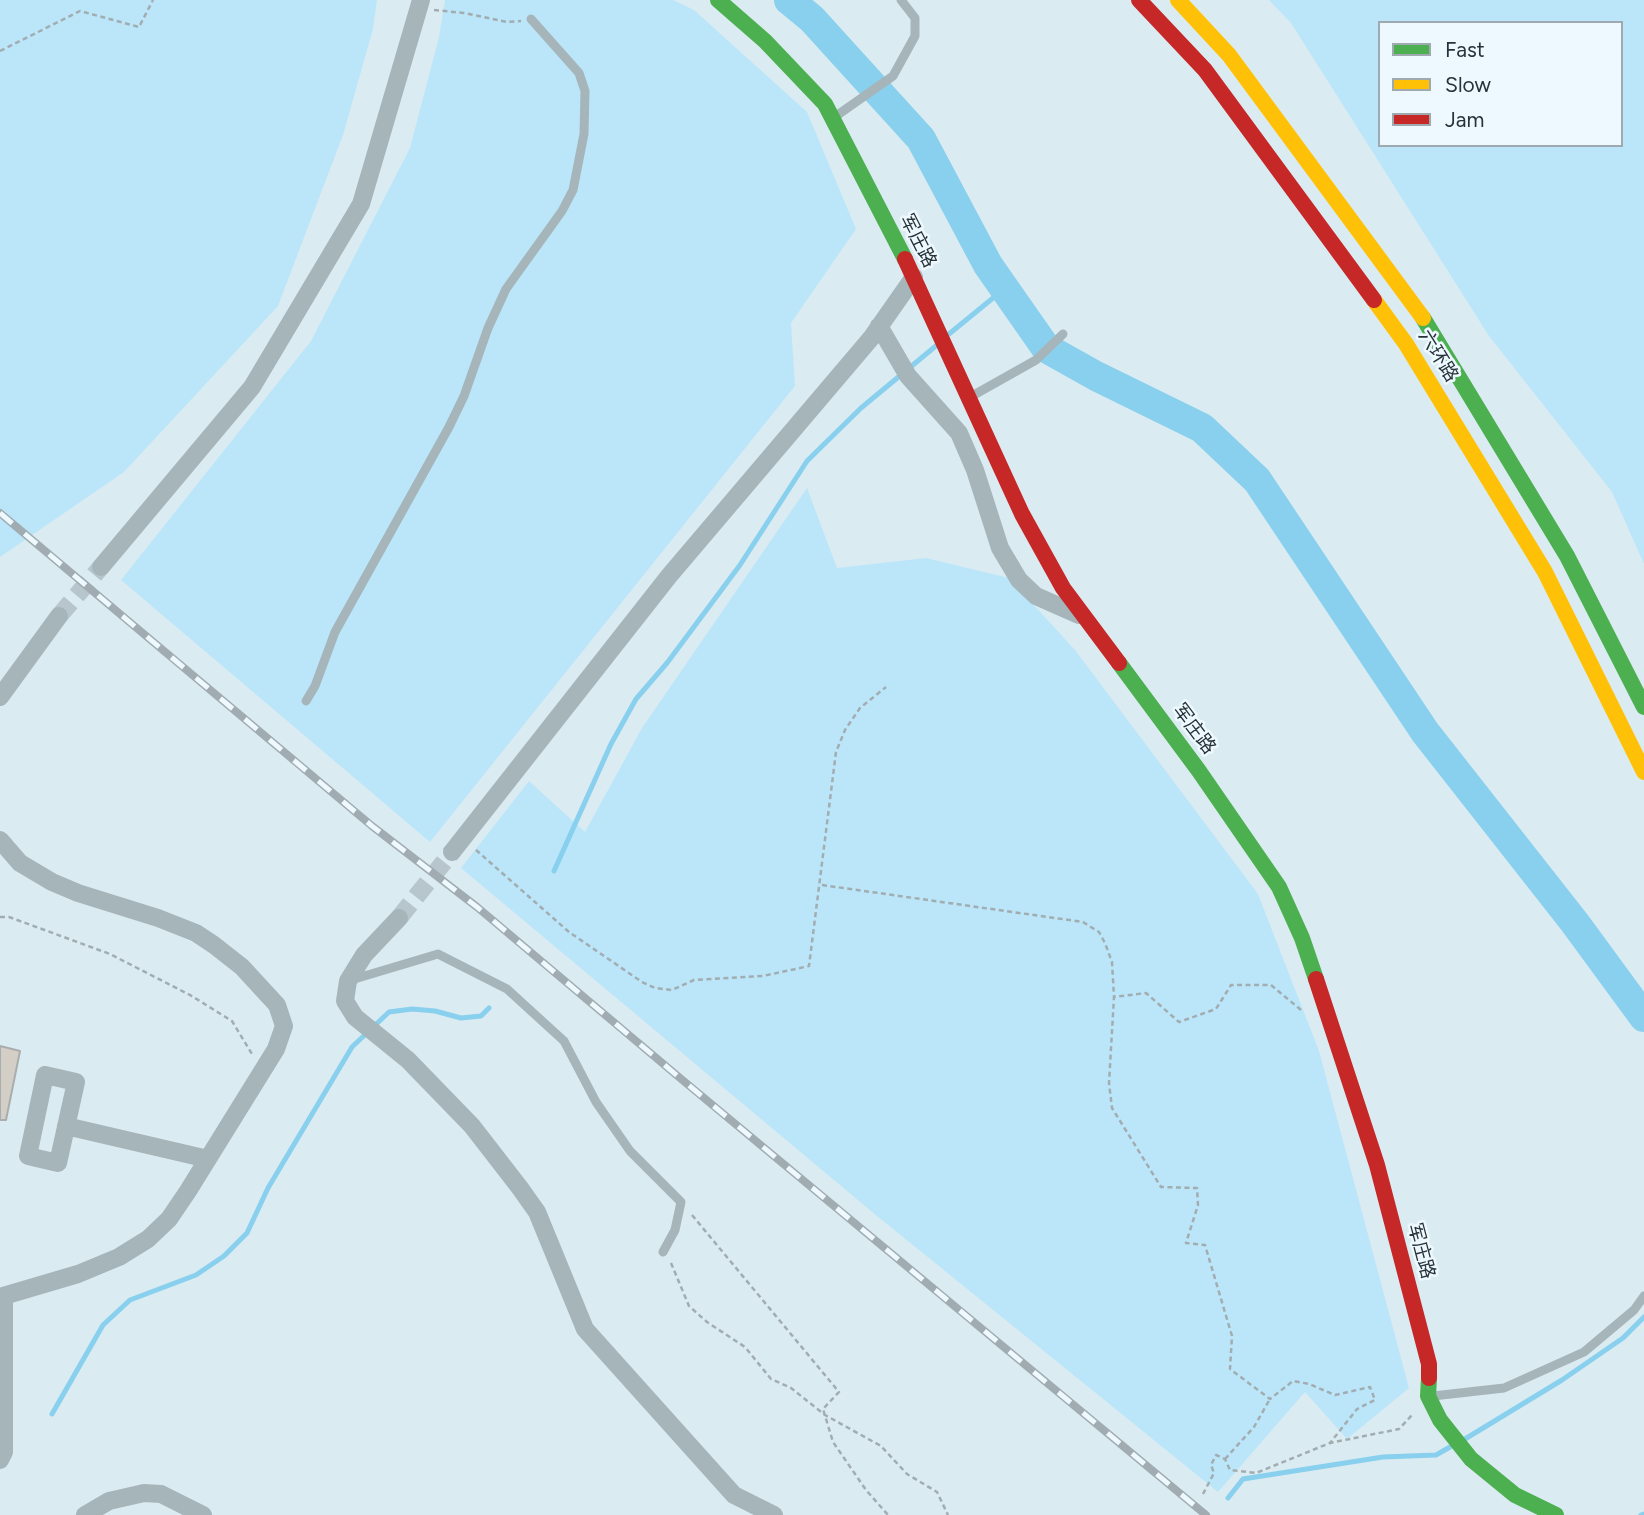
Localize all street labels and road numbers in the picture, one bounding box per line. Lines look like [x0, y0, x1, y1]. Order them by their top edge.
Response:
street label: 军庄路 [895, 210, 941, 272]
street label: 六环路 [1413, 326, 1463, 386]
street label: 军庄路 [1168, 699, 1220, 759]
street label: 军庄路 [1403, 1221, 1439, 1281]

